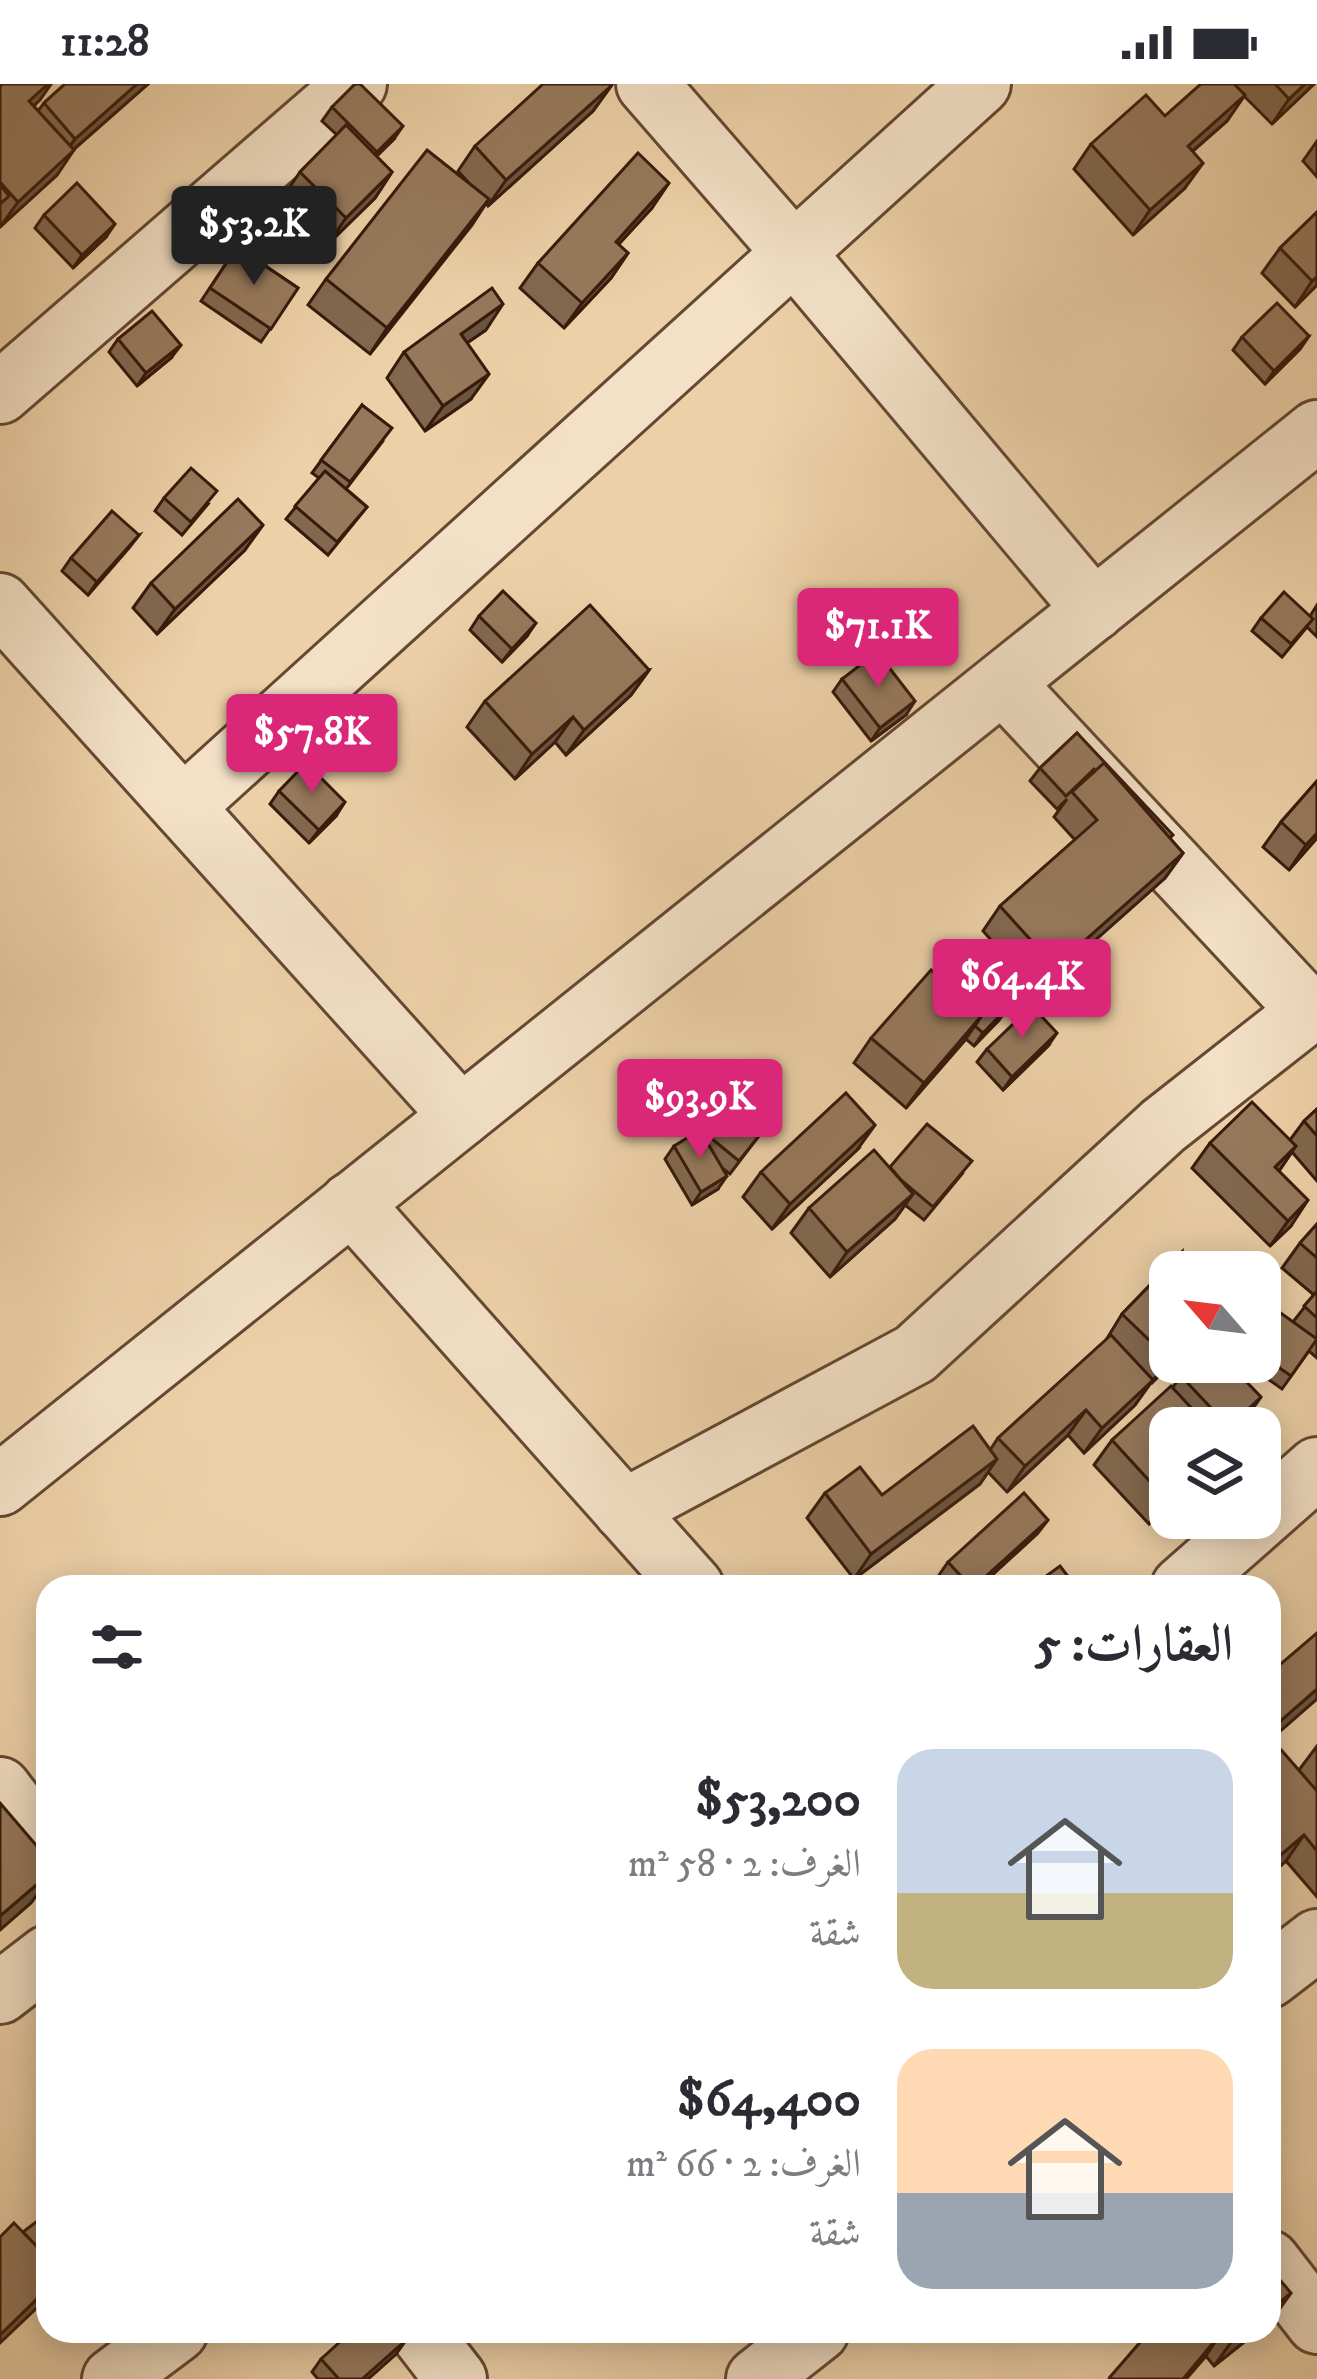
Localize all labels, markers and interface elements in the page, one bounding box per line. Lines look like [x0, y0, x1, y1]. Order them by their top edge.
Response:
text: 11:28 [60, 14, 149, 70]
pin: $53.2K [156, 186, 352, 288]
text: $53.2K [198, 200, 310, 249]
pin: $71.1K [780, 588, 976, 690]
text: $71.1K [824, 602, 932, 651]
pin: $57.8K [214, 694, 410, 796]
text: $57.8K [253, 708, 371, 757]
pin: $64.4K [924, 939, 1120, 1041]
text: $64.4K [960, 953, 1084, 1002]
pin: $93.9K [602, 1059, 798, 1161]
text: $93.9K [644, 1073, 756, 1122]
north arrow [1149, 1251, 1281, 1383]
map controls [1149, 1251, 1281, 1539]
button: layers [1149, 1407, 1281, 1539]
text: العقارات: 5 [1035, 1613, 1233, 1677]
icon: filters [84, 1614, 150, 1680]
text: $53,200 [695, 1768, 861, 1832]
icon: home [993, 1797, 1137, 1941]
text: الغرف: 2 · 58 m² [628, 1840, 861, 1889]
text: شقة [809, 1909, 861, 1958]
text: $64,400 [677, 2068, 861, 2132]
icon: home [993, 2097, 1137, 2241]
text: الغرف: 2 · 66 m² [626, 2140, 861, 2189]
text: شقة [809, 2209, 861, 2258]

